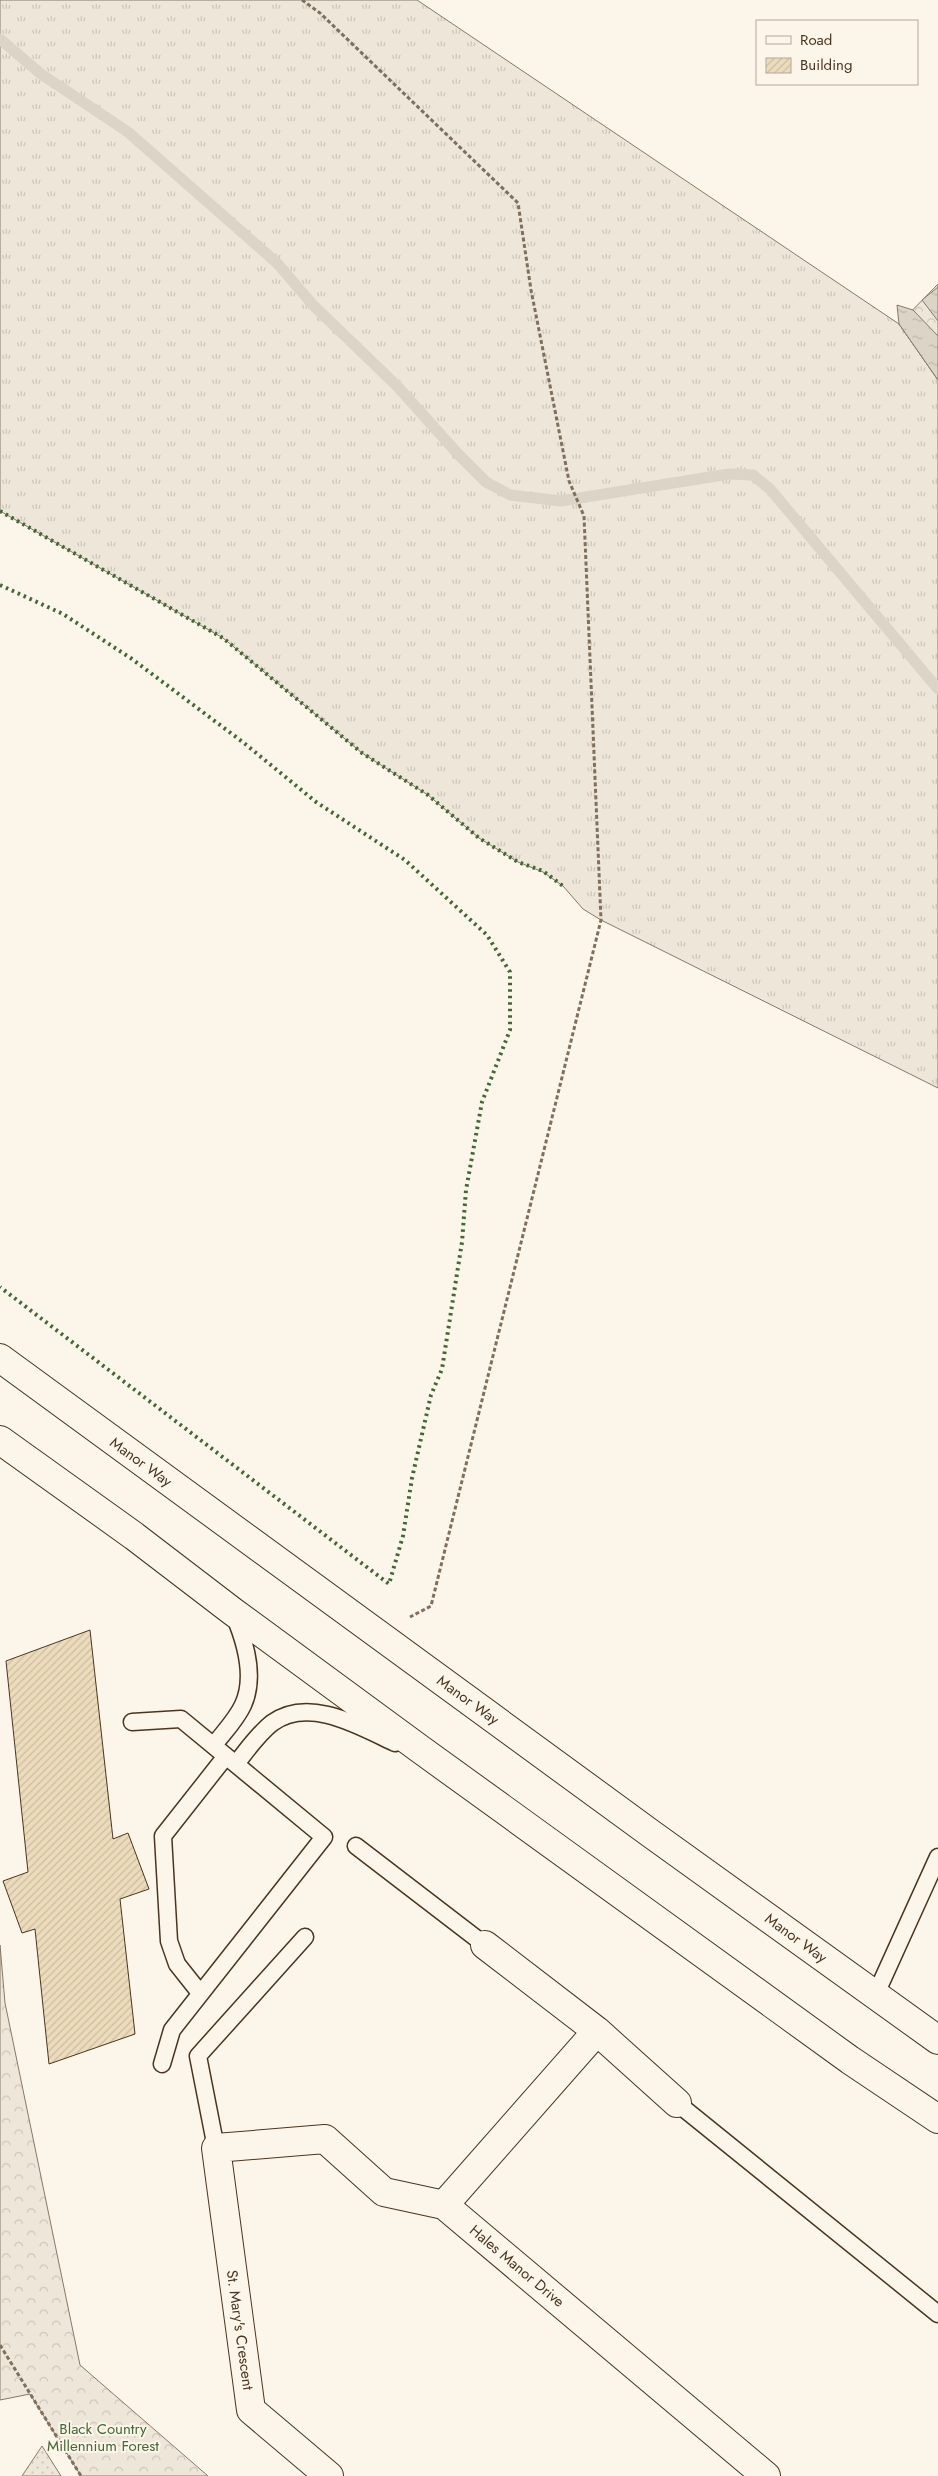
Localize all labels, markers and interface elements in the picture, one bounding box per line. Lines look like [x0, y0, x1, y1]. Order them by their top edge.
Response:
legend [756, 20, 918, 85]
text: Road [800, 29, 832, 51]
text: Building [800, 54, 852, 76]
street label: Manor Way [105, 1432, 177, 1492]
street label: Manor Way [432, 1670, 504, 1730]
street label: Manor Way [760, 1908, 832, 1968]
street label: Hales Manor Drive [465, 2220, 570, 2313]
street label: St. Mary's Crescent [221, 2269, 259, 2392]
park label: Black Country Millennium Forest [47, 2418, 159, 2457]

